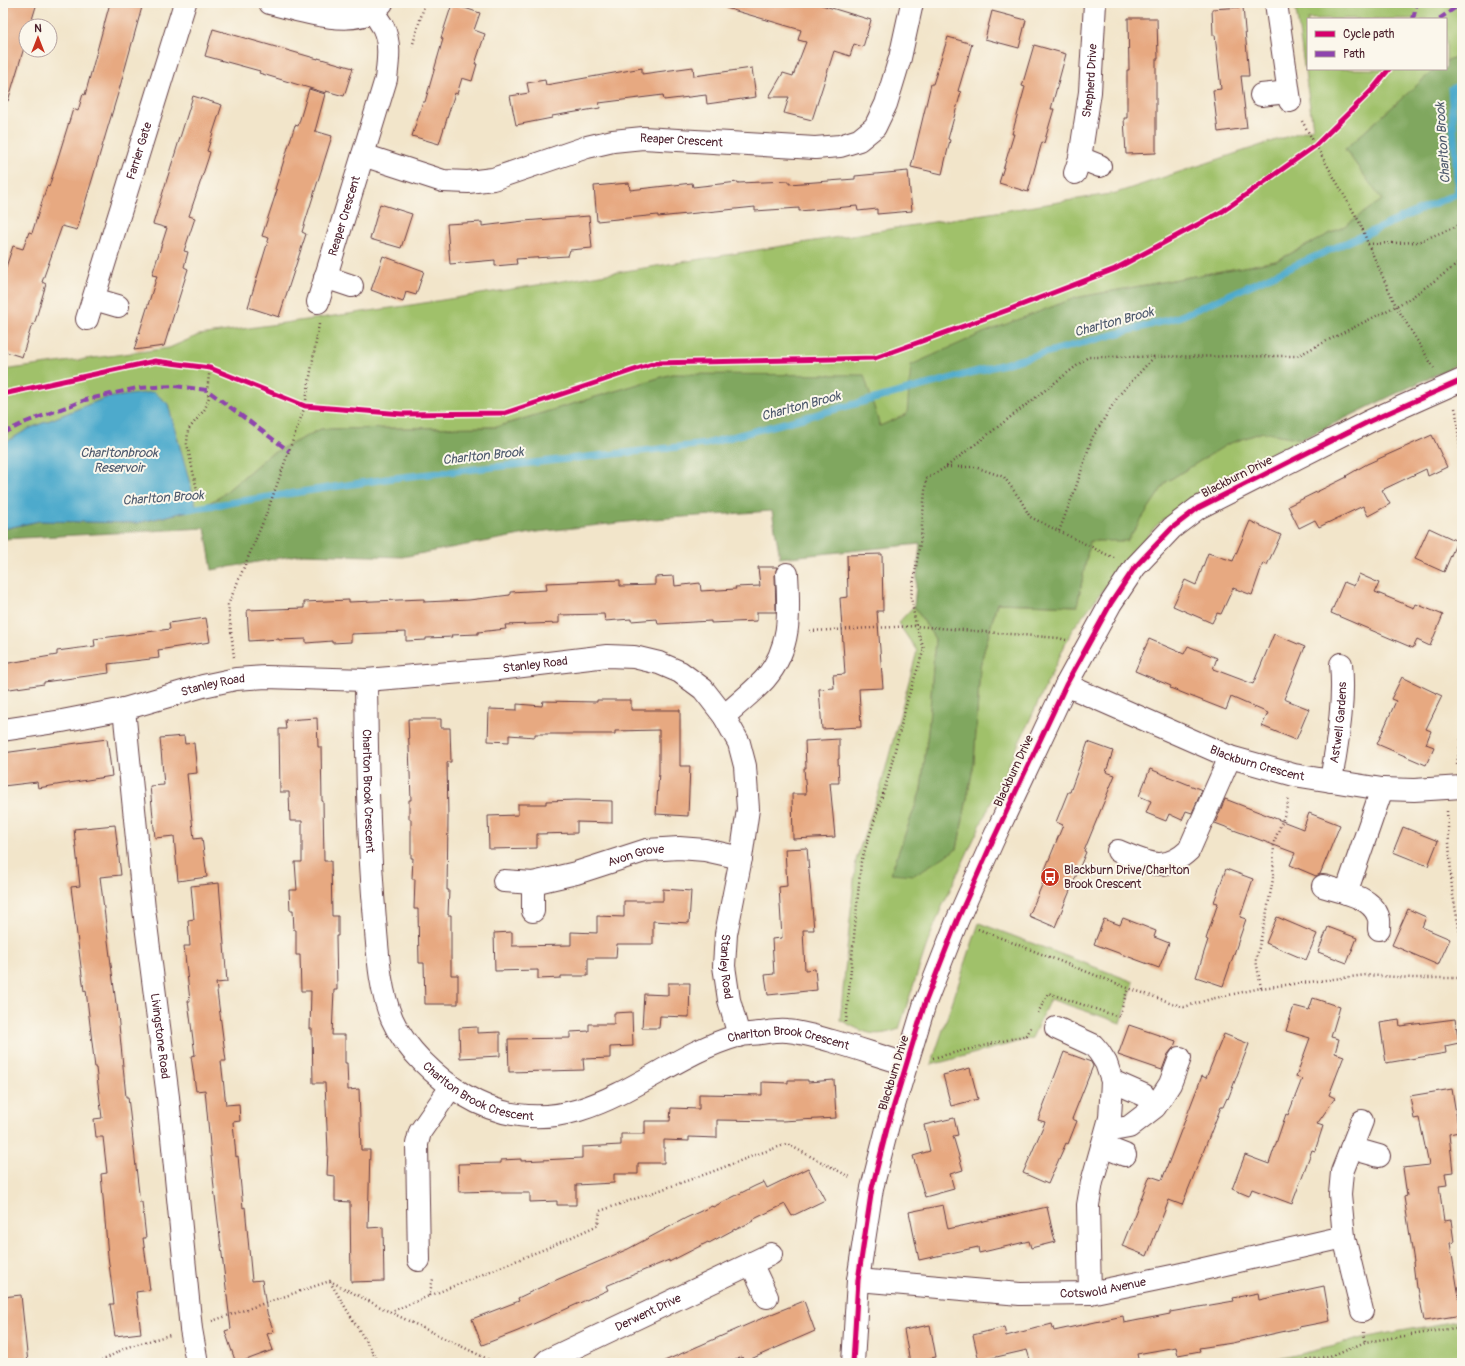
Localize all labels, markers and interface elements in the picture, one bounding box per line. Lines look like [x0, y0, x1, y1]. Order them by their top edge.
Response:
north arrow [18, 18, 58, 58]
legend [1307, 18, 1447, 70]
text: N [34, 22, 42, 35]
text: Cycle path [1343, 27, 1395, 42]
street label: Shepherd Drive [1079, 43, 1100, 118]
text: Path [1343, 47, 1365, 62]
water label: Charlton Brook [1432, 100, 1454, 184]
street label: Farrier Gate [123, 120, 155, 182]
street label: Reaper Crescent [640, 130, 724, 150]
street label: Reaper Crescent [325, 174, 364, 258]
water label: Charlton Brook [1073, 303, 1157, 340]
water label: Charlton Brook [760, 387, 844, 424]
water label: Charlton Brook [442, 444, 526, 468]
water label: Charltonbrook Reservoir [80, 445, 159, 476]
street label: Blackburn Drive [1199, 453, 1275, 501]
water label: Charlton Brook [122, 487, 206, 509]
street label: Stanley Road [502, 653, 569, 676]
street label: Stanley Road [179, 671, 245, 700]
street label: Astwell Gardens [1326, 681, 1350, 764]
street label: Charlton Brook Crescent [359, 729, 378, 853]
street label: Blackburn Drive [991, 733, 1037, 809]
street label: Blackburn Crescent [1208, 742, 1306, 784]
street label: Avon Grove [606, 841, 665, 870]
place label: Blackburn Drive/Charlton Brook Crescent [1064, 863, 1190, 892]
bus stop icon: Blackburn Drive/Charlton Brook Crescent [1039, 866, 1061, 888]
street label: Stanley Road [716, 934, 736, 1000]
street label: Livingstone Road [147, 992, 173, 1080]
street label: Charlton Brook Crescent [726, 1023, 851, 1053]
street label: Blackburn Drive [875, 1034, 913, 1112]
street label: Charlton Brook Crescent [420, 1059, 534, 1124]
street label: Cotswold Avenue [1060, 1274, 1147, 1301]
street label: Derwent Drive [613, 1290, 684, 1335]

